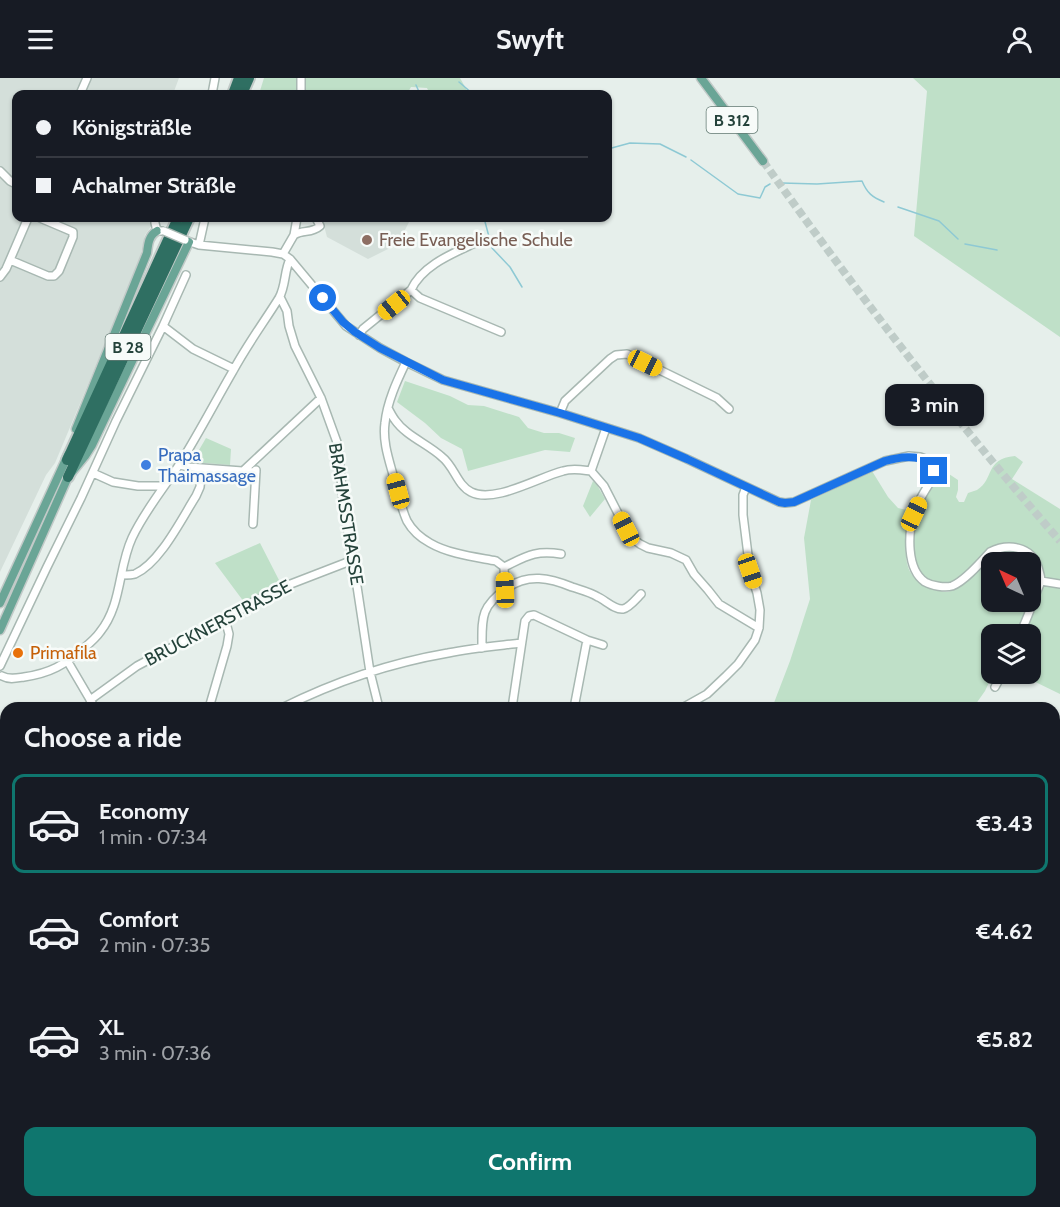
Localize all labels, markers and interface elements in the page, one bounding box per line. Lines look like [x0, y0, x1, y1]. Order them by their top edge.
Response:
icon: menu [24, 23, 57, 56]
text: Swyft [496, 23, 564, 56]
icon: person [1003, 23, 1036, 56]
road number: B 312 [706, 107, 758, 133]
text: Königsträßle [72, 114, 192, 141]
text: Achalmer Sträßle [72, 172, 236, 199]
place label: Freie Evangelische Schule [379, 229, 573, 251]
marker: Freie Evangelische Schule [360, 233, 374, 247]
route start [309, 284, 336, 311]
car [374, 287, 414, 323]
road number: B 28 [106, 334, 150, 360]
car [625, 347, 665, 379]
callout: 3 min [884, 384, 984, 426]
text: 3 min [910, 393, 959, 417]
street label: BRAHMSSTRASSE [324, 441, 368, 587]
place label: Prapa Thaimassage [158, 444, 256, 487]
route end [920, 457, 947, 484]
marker: Prapa Thaimassage [139, 458, 153, 472]
car [385, 471, 411, 511]
car [898, 494, 930, 534]
car [610, 509, 642, 549]
car [736, 551, 764, 591]
north arrow [981, 552, 1041, 612]
map controls [981, 552, 1041, 684]
car [495, 572, 515, 608]
street label: BRUCKNERSTRASSE [141, 575, 295, 671]
button: layers [981, 624, 1041, 684]
place label: Primafila [30, 642, 97, 664]
marker: Primafila [11, 646, 25, 660]
text: Choose a ride [24, 721, 182, 754]
icon: car [27, 797, 81, 851]
text: Economy [99, 798, 189, 825]
text: €3.43 [977, 810, 1033, 837]
text: 1 min · 07:34 [99, 825, 207, 849]
icon: car [27, 905, 81, 959]
text: Comfort [99, 906, 178, 933]
text: €4.62 [976, 918, 1033, 945]
text: 2 min · 07:35 [99, 933, 210, 957]
icon: car [27, 1013, 81, 1067]
text: XL [99, 1014, 124, 1041]
text: €5.82 [977, 1026, 1033, 1053]
text: 3 min · 07:36 [99, 1041, 211, 1065]
button: Confirm [24, 1127, 1036, 1196]

